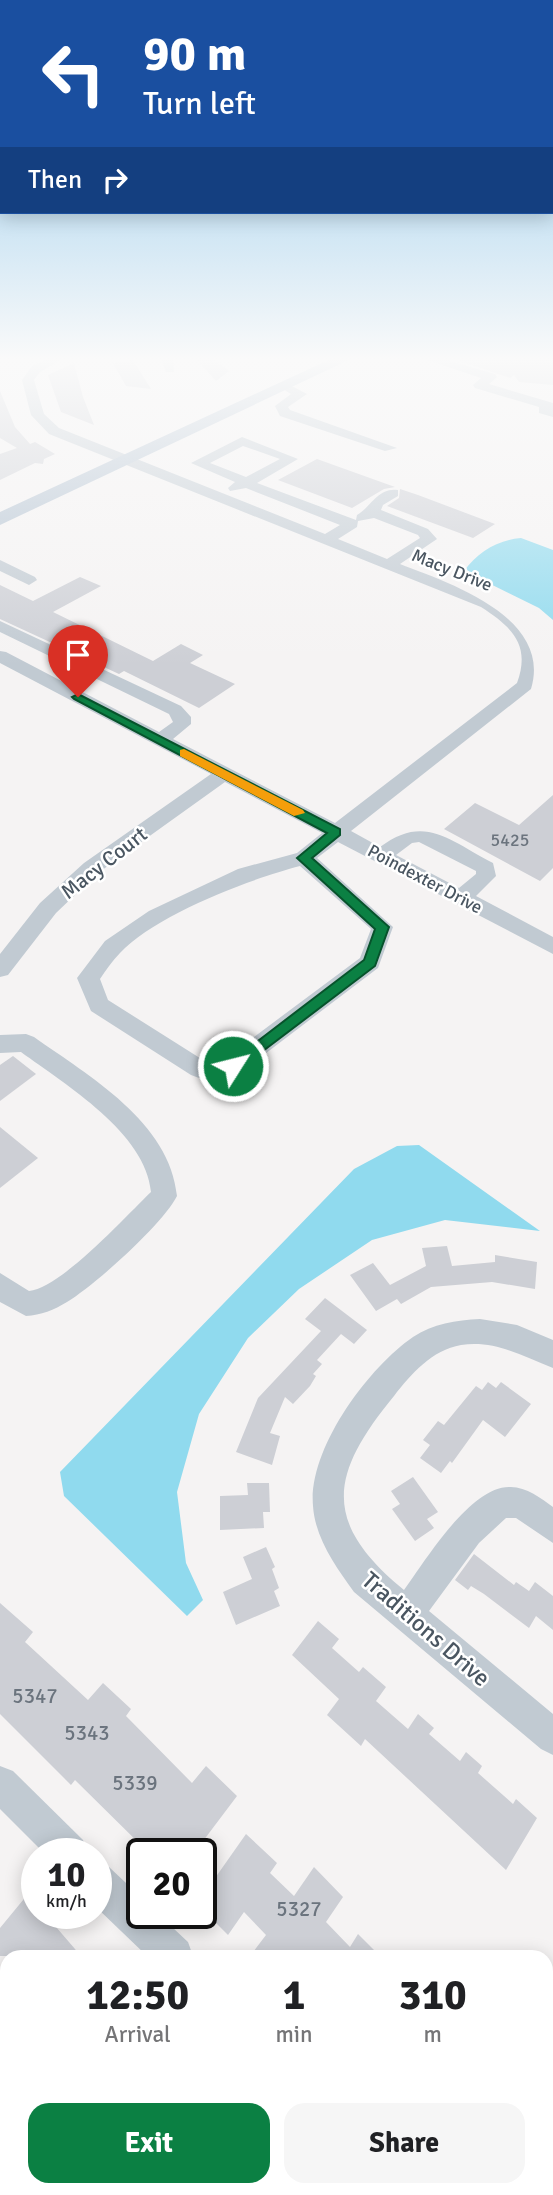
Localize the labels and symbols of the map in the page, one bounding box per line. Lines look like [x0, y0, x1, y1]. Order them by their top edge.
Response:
street label: Macy Drive [409, 544, 495, 596]
pin [48, 625, 108, 697]
street label: Macy Court [56, 821, 152, 905]
house number: 5425 [491, 829, 529, 851]
street label: Poindexter Drive [364, 840, 486, 918]
position arrow [196, 1029, 270, 1103]
street label: Traditions Drive [356, 1565, 496, 1693]
house number: 5347 [12, 1683, 58, 1709]
house number: 5343 [64, 1720, 110, 1746]
house number: 5339 [112, 1770, 158, 1796]
speed limit sign: 20 [126, 1838, 217, 1929]
house number: 5327 [276, 1896, 322, 1922]

